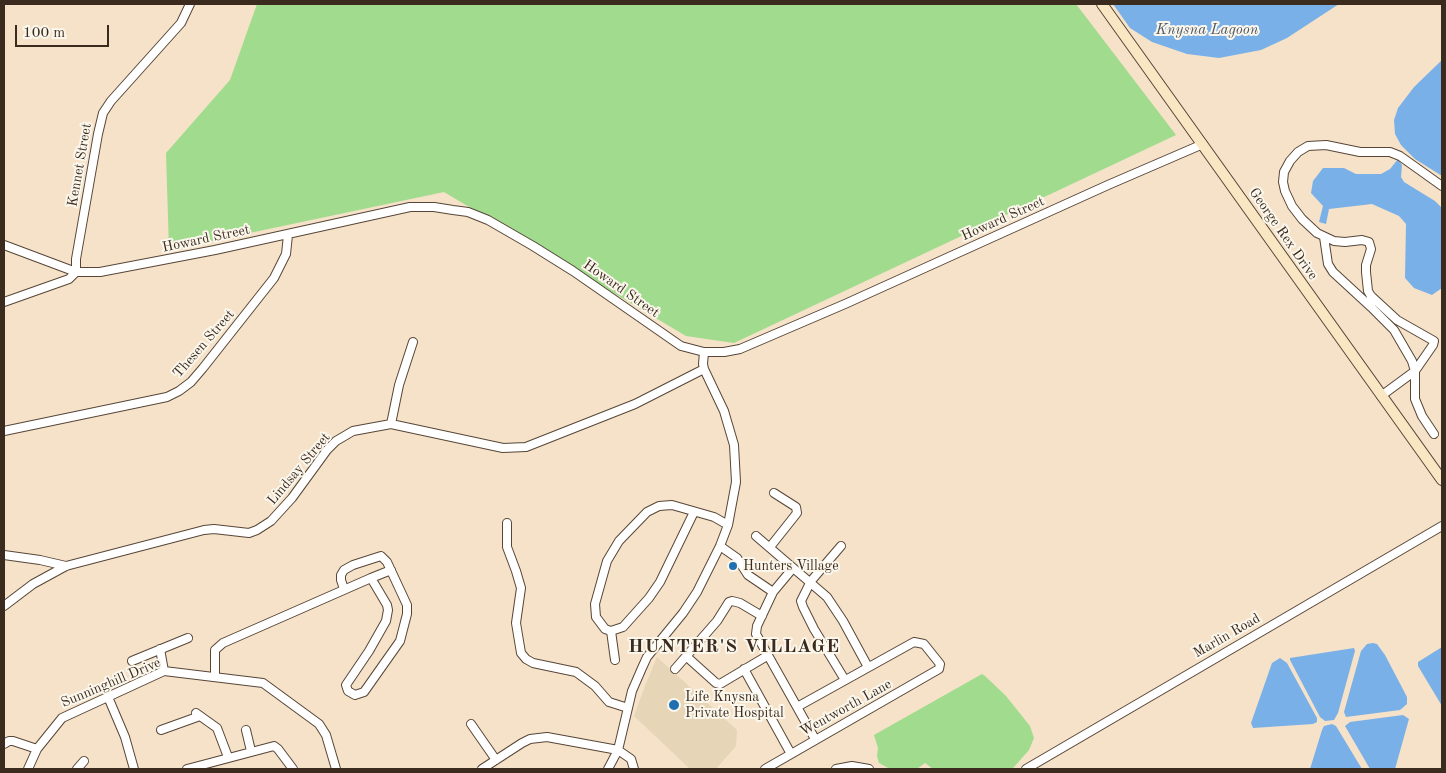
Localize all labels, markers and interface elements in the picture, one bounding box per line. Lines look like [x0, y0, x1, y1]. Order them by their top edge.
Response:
scale bar [18, 15, 111, 47]
water label: Knysna Lagoon [1156, 21, 1258, 39]
text: 100 m [23, 26, 65, 41]
street label: Kennet Street [64, 122, 96, 208]
street label: George Rex Drive [1245, 185, 1321, 283]
street label: Howard Street [959, 193, 1047, 245]
street label: Howard Street [161, 222, 251, 256]
street label: Howard Street [580, 257, 662, 321]
street label: Thesen Street [170, 306, 238, 382]
street label: Lindsay Street [264, 429, 334, 509]
place label: Hunters Village [743, 558, 839, 574]
marker: Hunters Village [727, 560, 739, 572]
street label: Marlin Road [1190, 610, 1264, 662]
district label: HUNTER'S VILLAGE [626, 636, 842, 658]
street label: Sunninghill Drive [59, 654, 163, 712]
street label: Wentworth Lane [797, 676, 895, 740]
place label: Life Knysna Private Hospital [685, 689, 784, 722]
marker: Life Knysna Private Hospital [667, 698, 681, 712]

